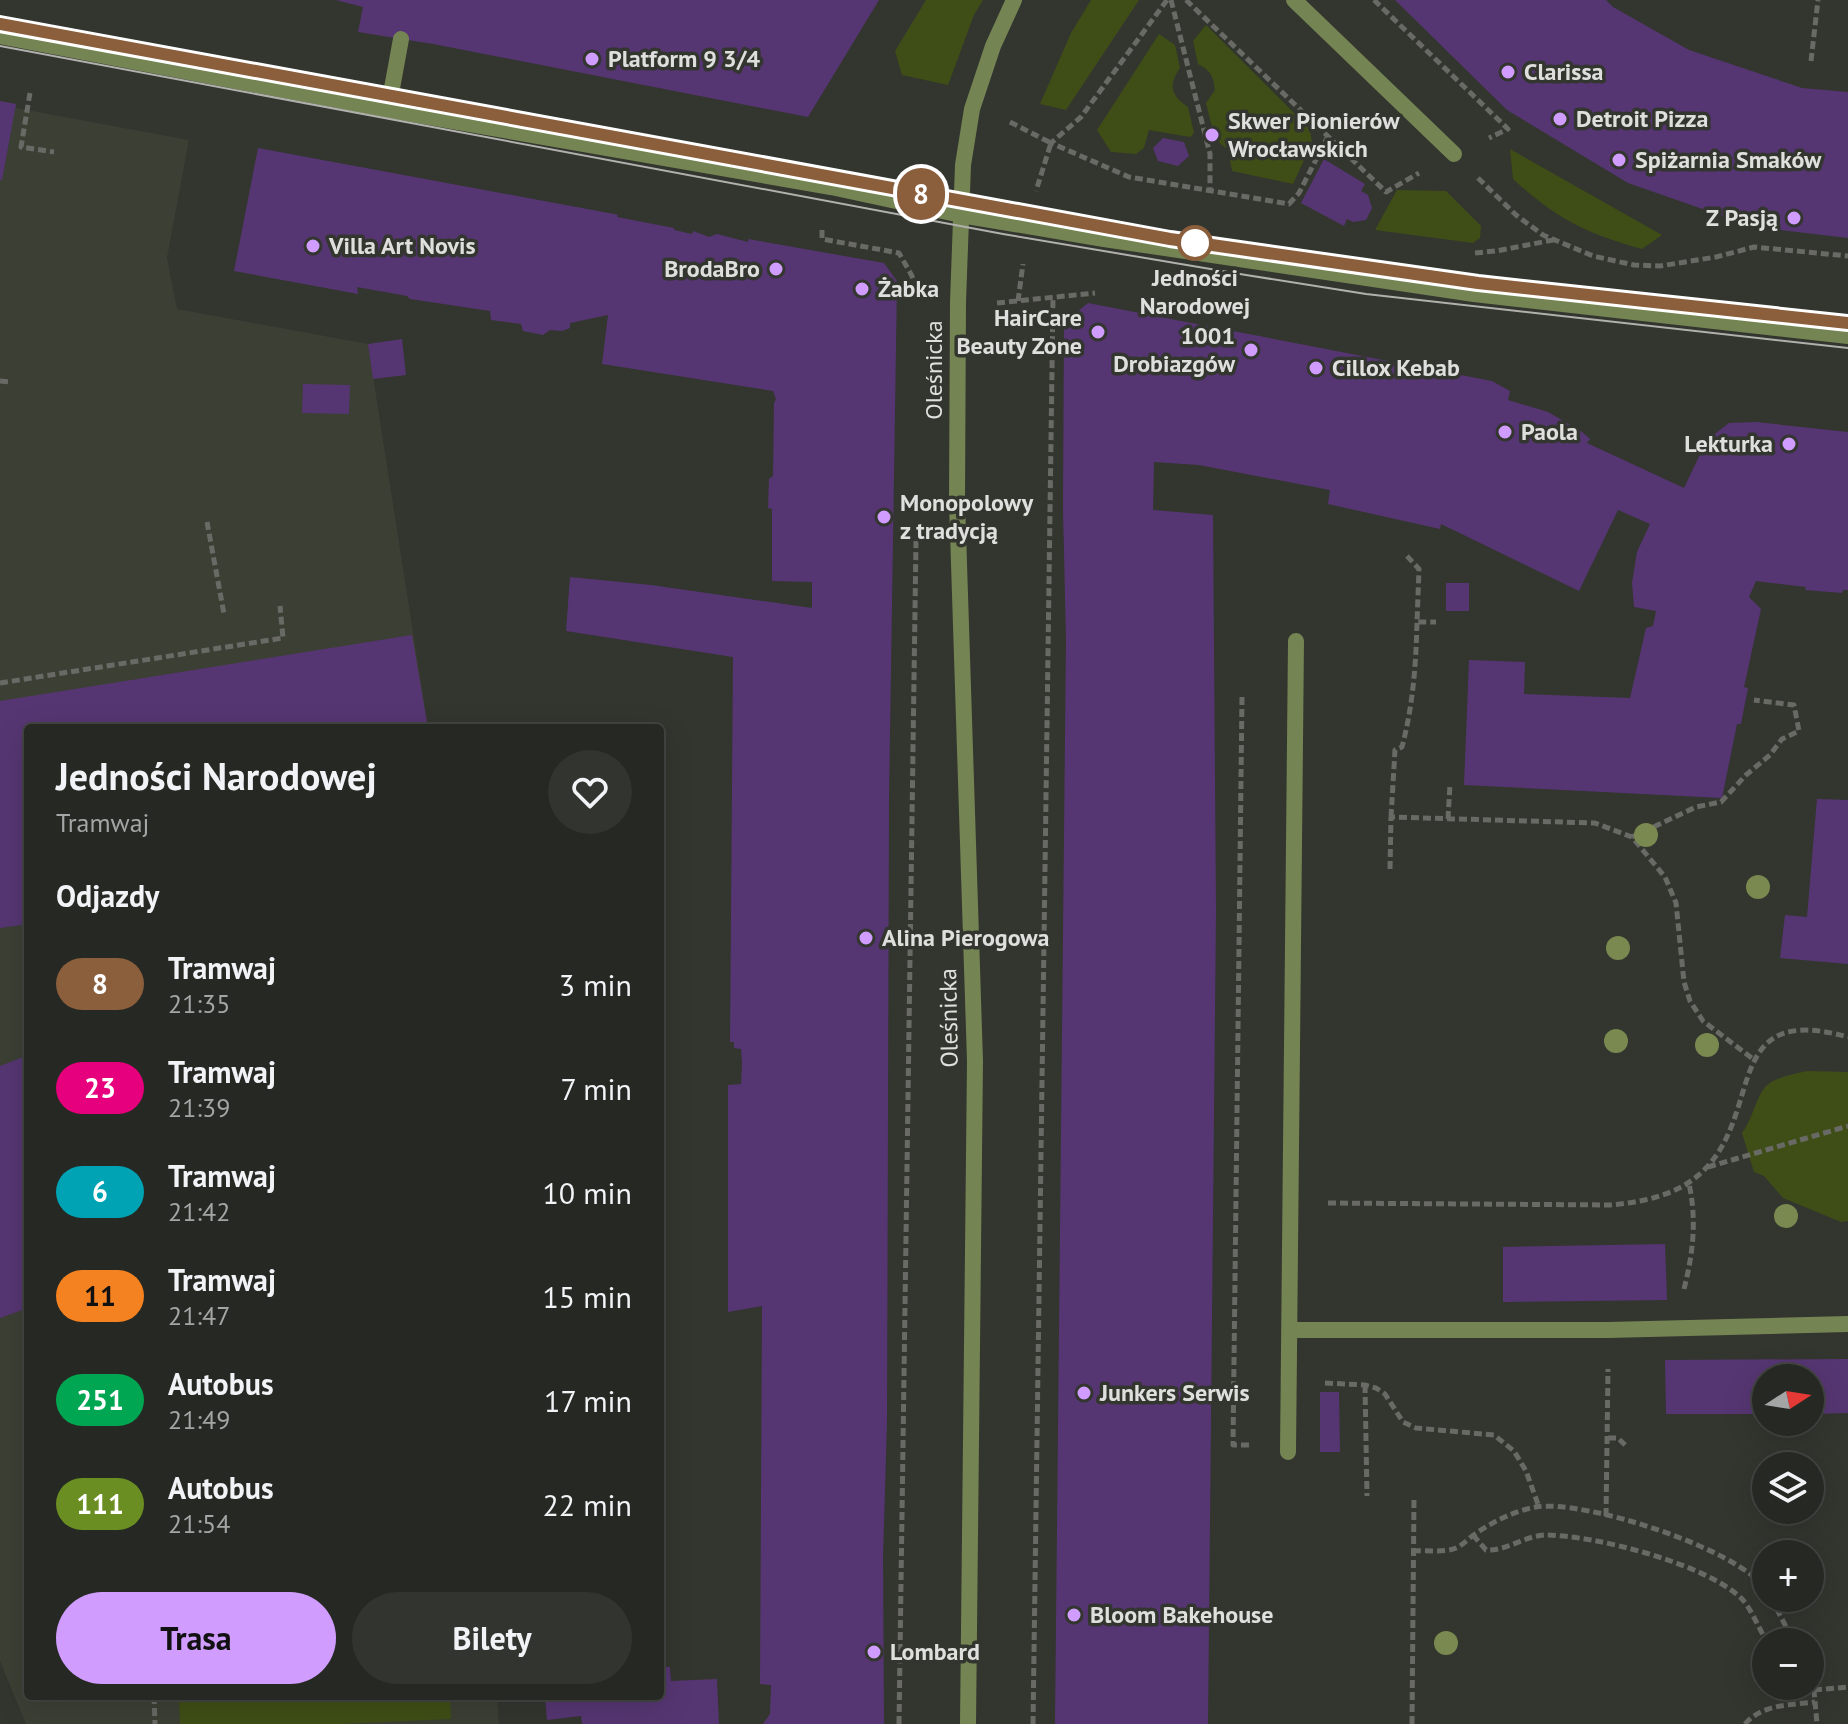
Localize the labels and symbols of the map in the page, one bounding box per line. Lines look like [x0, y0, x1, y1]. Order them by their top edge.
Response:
place label: Platform 9 3/4 [608, 43, 760, 74]
marker: Platform 9 3/4 [583, 50, 601, 68]
place label: Clarissa [1524, 56, 1603, 87]
marker: Clarissa [1499, 63, 1517, 81]
place label: Detroit Pizza [1576, 103, 1708, 134]
place label: Skwer Pionierów Wrocławskich [1228, 105, 1400, 164]
marker: Detroit Pizza [1551, 110, 1569, 128]
marker: Skwer Pionierów Wrocławskich [1203, 126, 1221, 144]
place label: Spiżarnia Smaków [1635, 144, 1822, 175]
marker: Spiżarnia Smaków [1610, 151, 1628, 169]
line badge: 8 [895, 168, 947, 220]
place label: Z Pasją [1706, 202, 1778, 233]
marker: Z Pasją [1785, 209, 1803, 227]
marker: Jedności Narodowej [1178, 226, 1212, 260]
place label: Villa Art Novis [328, 230, 476, 261]
marker: Villa Art Novis [304, 237, 322, 255]
place label: BrodaBro [664, 253, 760, 284]
marker: BrodaBro [767, 260, 785, 278]
place label: Jedności Narodowej [1140, 262, 1250, 321]
place label: Żabka [878, 273, 939, 304]
marker: Żabka [853, 280, 871, 298]
place label: HairCare Beauty Zone [956, 302, 1082, 361]
street label: Oleśnicka [918, 320, 949, 420]
place label: 1001 Drobiazgów [1113, 320, 1236, 379]
marker: HairCare Beauty Zone [1089, 323, 1107, 341]
marker: 1001 Drobiazgów [1242, 341, 1260, 359]
place label: Cillox Kebab [1332, 352, 1460, 383]
marker: Cillox Kebab [1307, 359, 1325, 377]
place label: Paola [1521, 416, 1578, 447]
marker: Paola [1496, 423, 1514, 441]
place label: Lekturka [1684, 428, 1773, 459]
marker: Lekturka [1780, 435, 1798, 453]
place label: Monopolowy z tradycją [900, 487, 1034, 546]
marker: Monopolowy z tradycją [875, 508, 893, 526]
place label: Alina Pierogowa [882, 922, 1050, 953]
marker: Alina Pierogowa [857, 929, 875, 947]
street label: Oleśnicka [932, 968, 965, 1068]
north arrow [1752, 1364, 1824, 1436]
place label: Junkers Serwis [1099, 1377, 1250, 1408]
marker: Junkers Serwis [1075, 1384, 1093, 1402]
place label: Bloom Bakehouse [1090, 1599, 1273, 1630]
marker: Bloom Bakehouse [1065, 1606, 1083, 1624]
place label: Lombard [890, 1636, 980, 1667]
marker: Lombard [865, 1643, 883, 1661]

